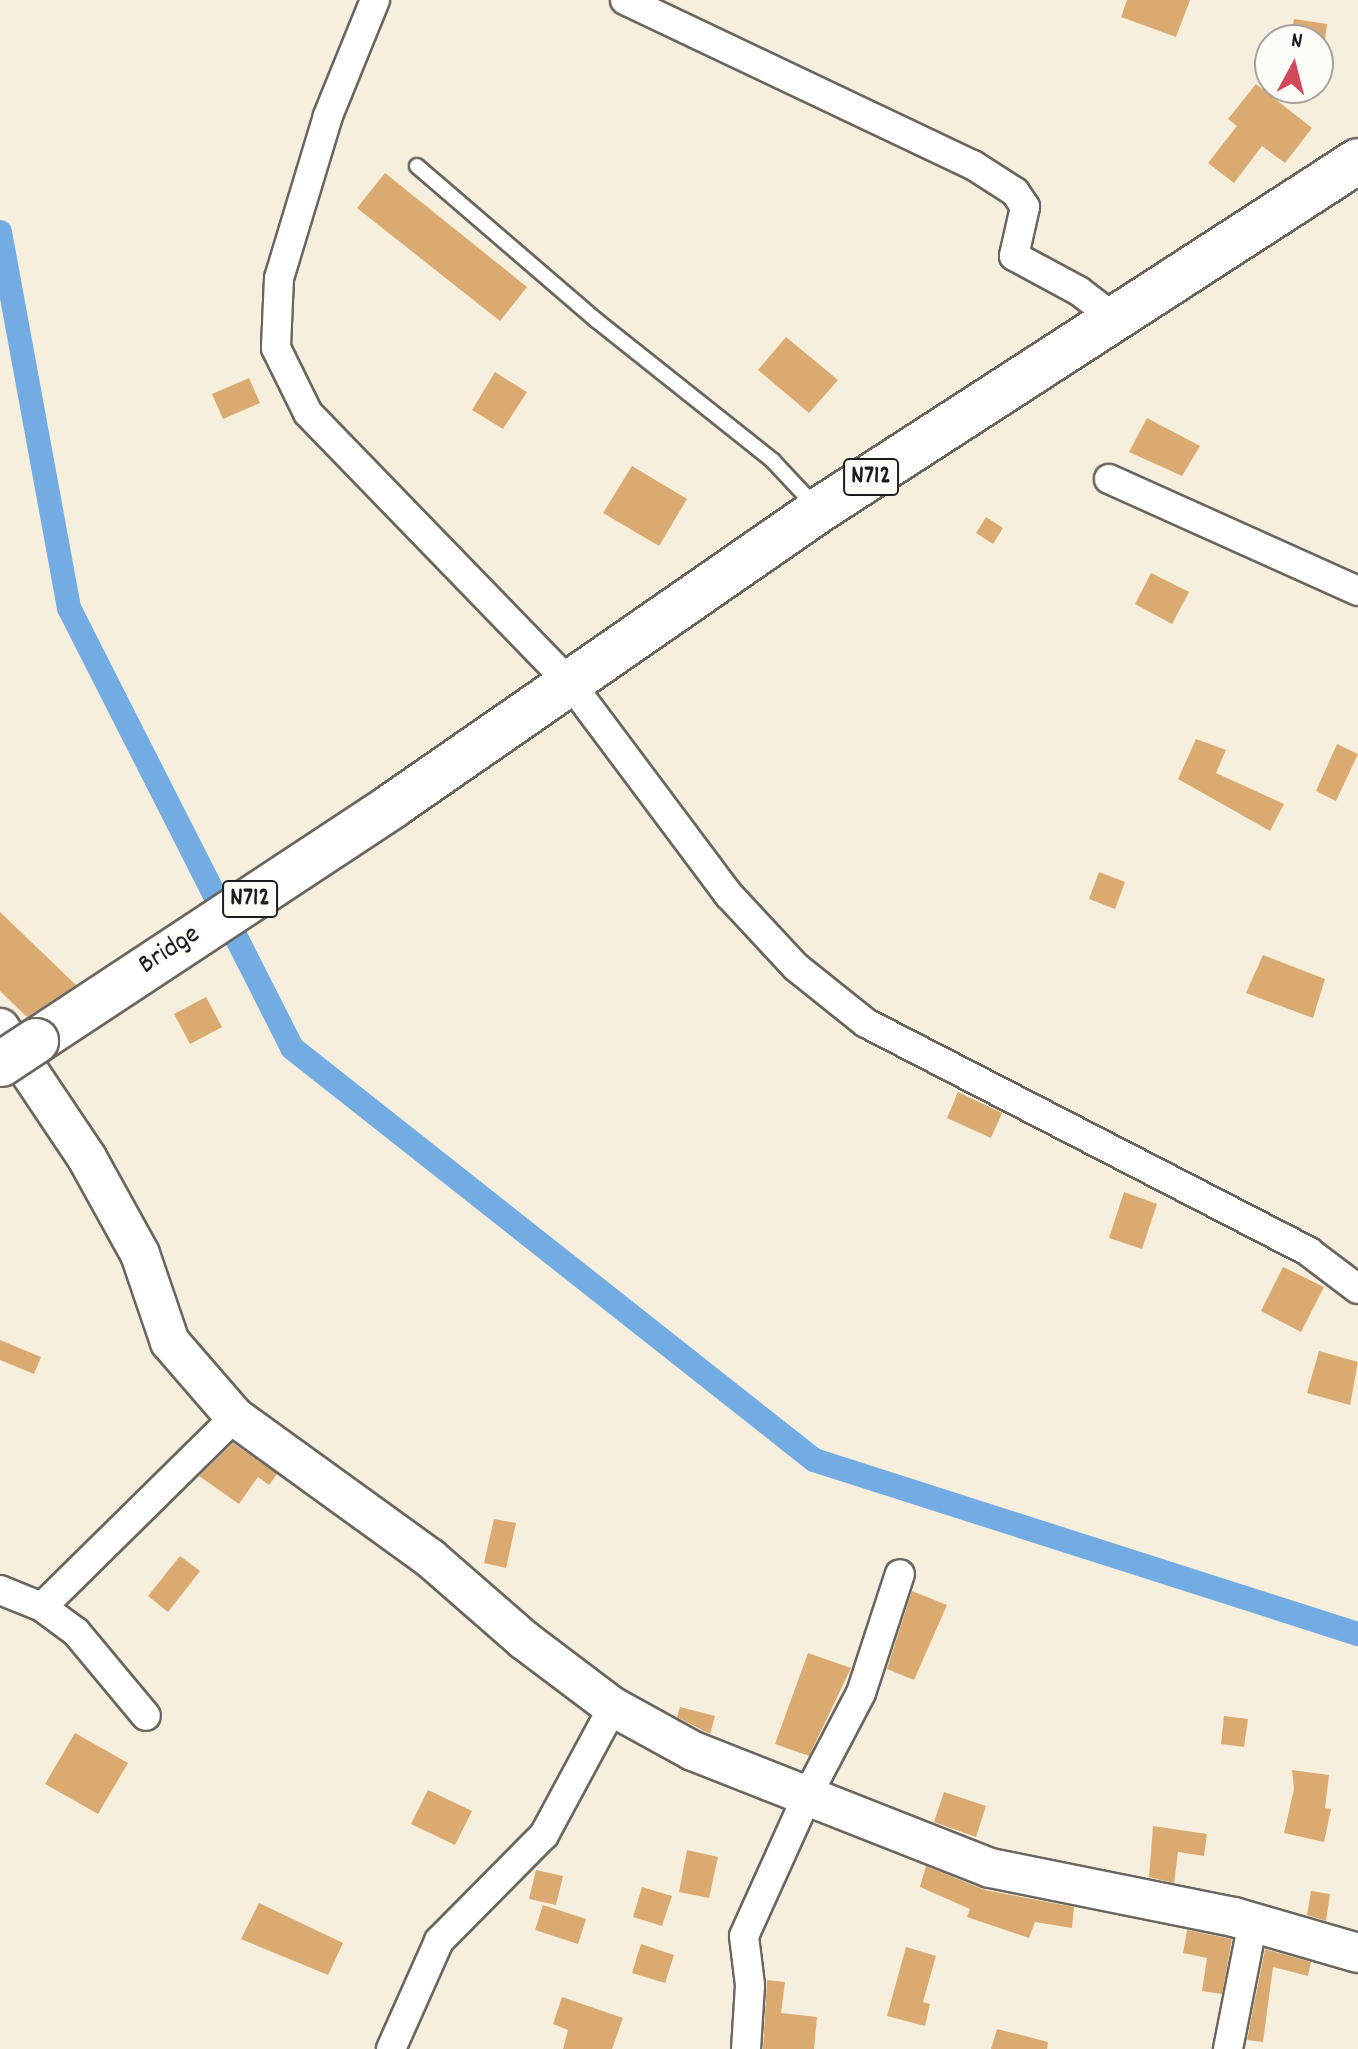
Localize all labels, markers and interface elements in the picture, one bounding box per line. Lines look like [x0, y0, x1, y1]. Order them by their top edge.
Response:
north arrow [1254, 24, 1334, 104]
text: N [1289, 26, 1304, 58]
road number: N712 [843, 455, 899, 499]
road number: N712 [222, 877, 278, 921]
street label: Bridge [133, 919, 207, 983]

